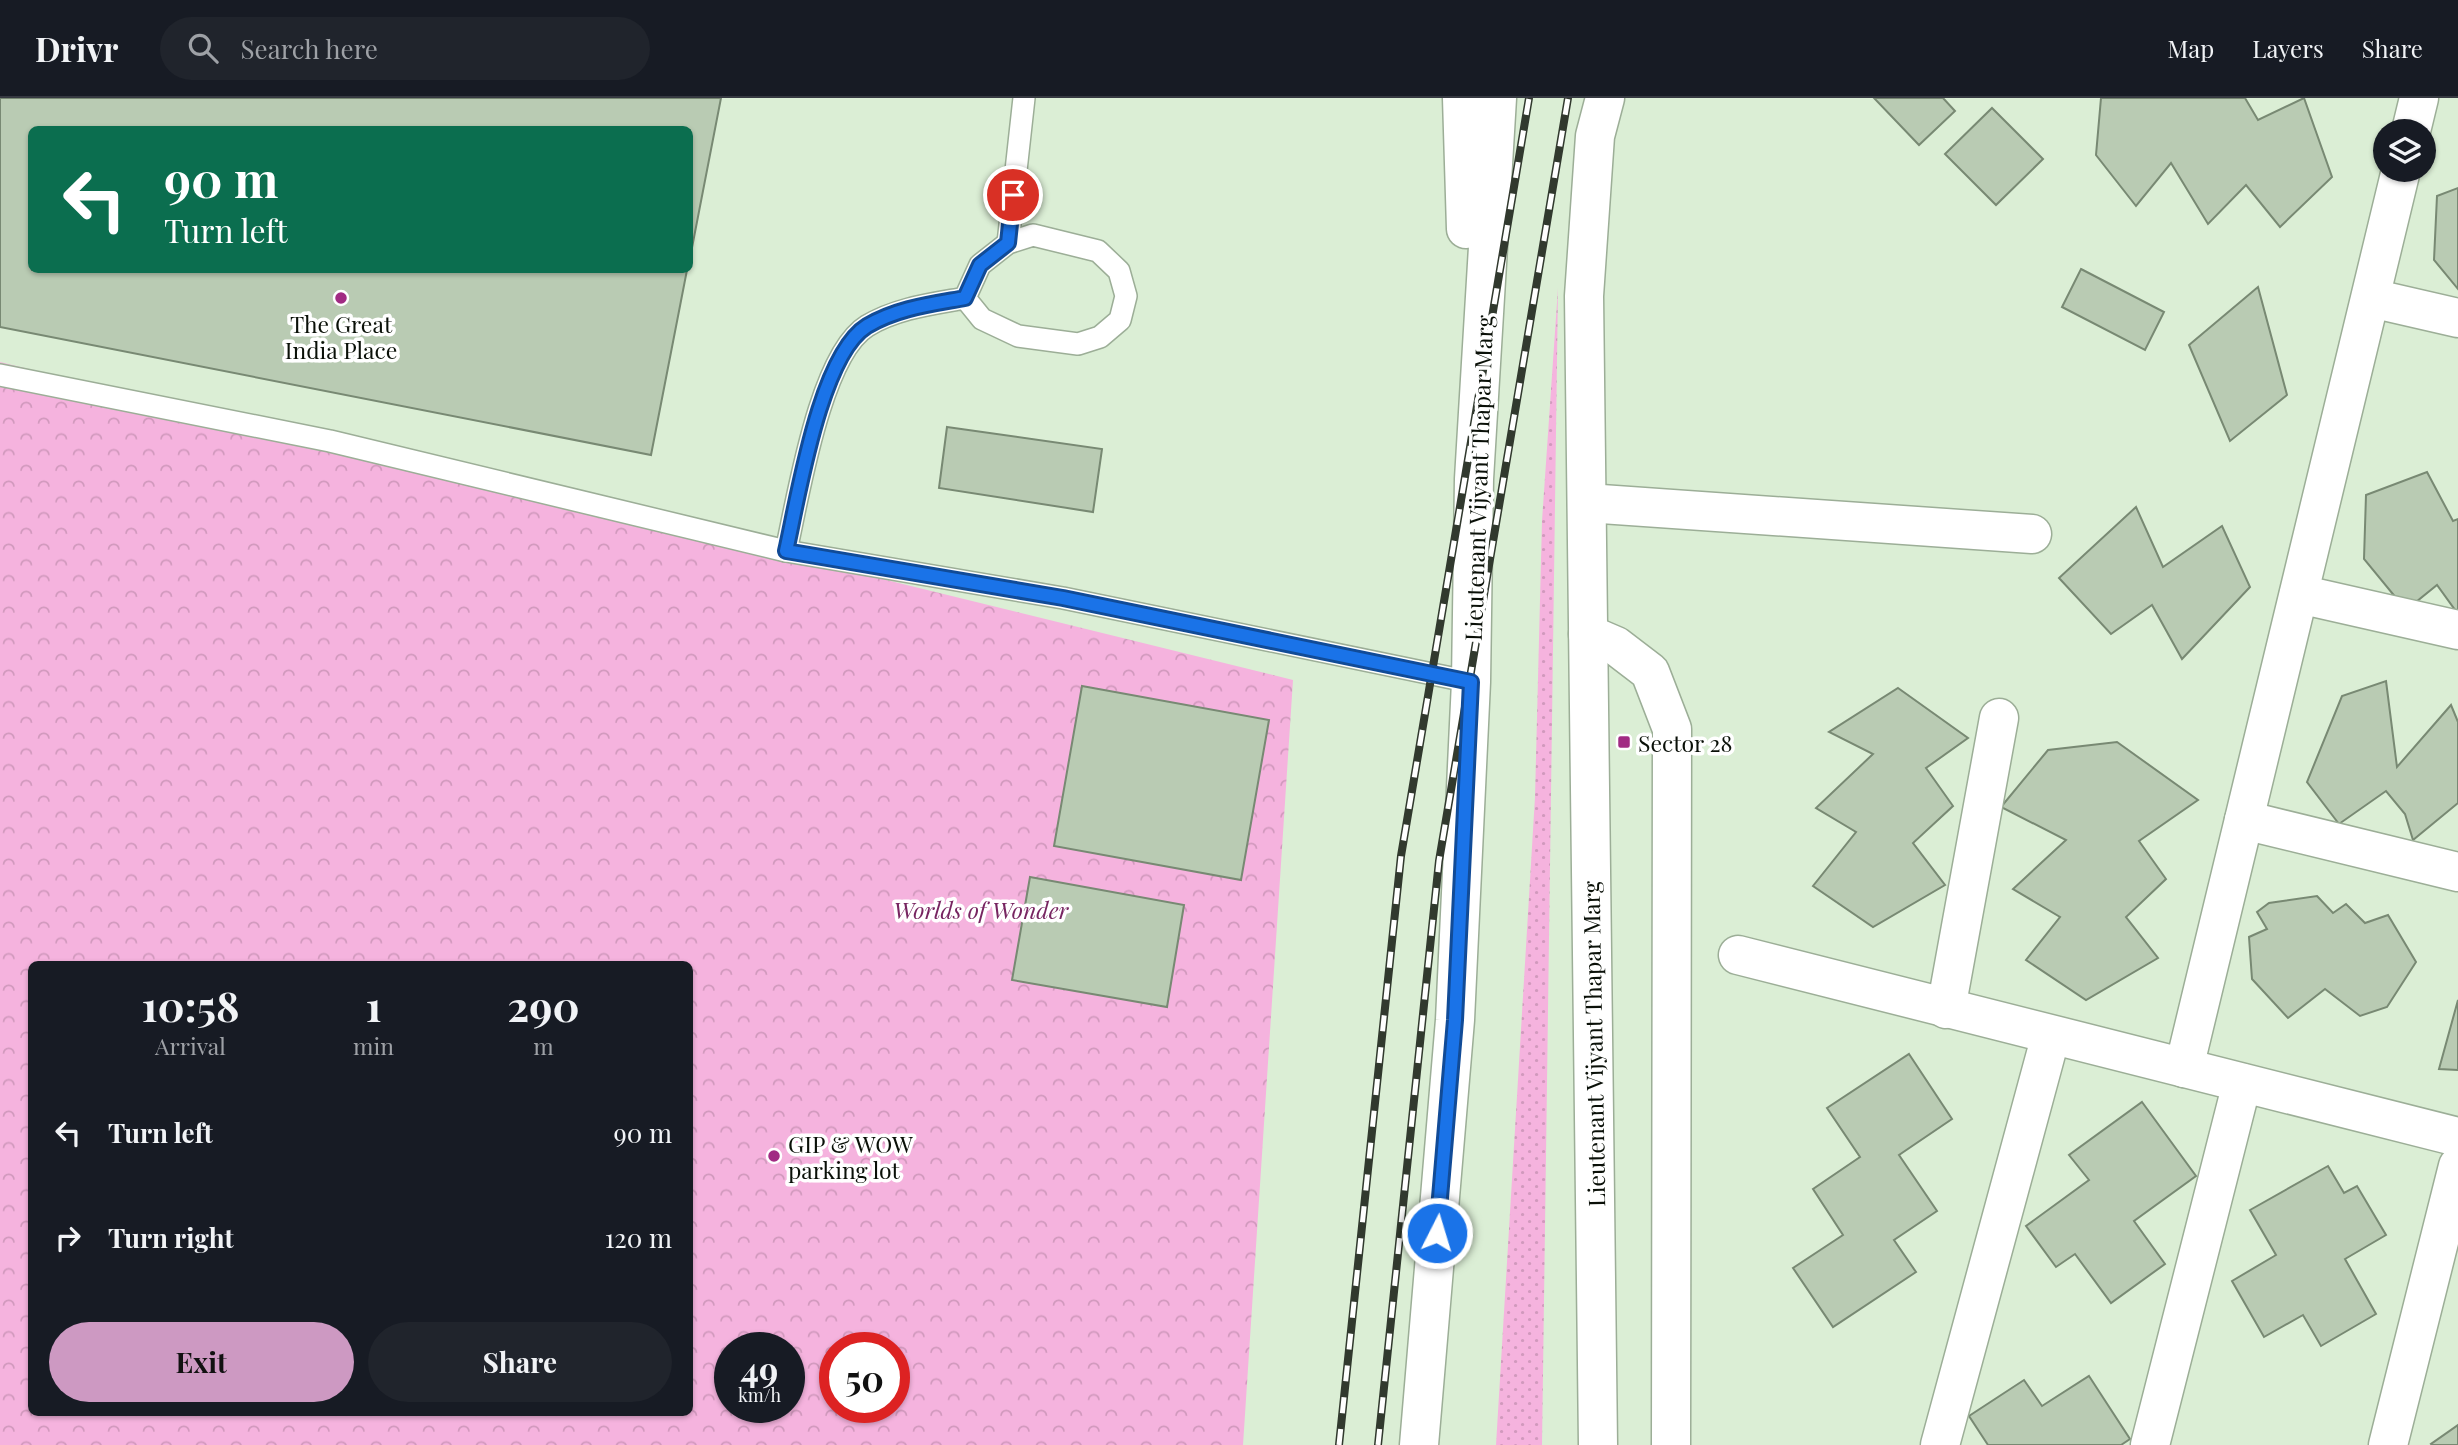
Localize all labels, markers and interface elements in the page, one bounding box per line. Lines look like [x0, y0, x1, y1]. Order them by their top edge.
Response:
search box [160, 17, 650, 80]
text: Drivr [35, 26, 118, 70]
icon: search [184, 29, 222, 67]
text: Search here [240, 31, 378, 66]
text: Map [2168, 32, 2214, 64]
text: Layers [2252, 32, 2324, 64]
text: Share [2362, 32, 2423, 64]
map controls [2373, 119, 2436, 182]
button: layers [2373, 119, 2436, 182]
text: 90 m [164, 145, 278, 210]
icon: left [49, 154, 140, 245]
pin [983, 165, 1043, 225]
icon: arrive [994, 176, 1032, 214]
text: Turn left [164, 208, 288, 251]
marker: The Great India Place [333, 290, 349, 306]
place label: The Great India Place [285, 308, 397, 365]
street label: Lieutenant Vijyant Thapar Marg [1457, 315, 1499, 641]
place label: Sector 28 [1638, 727, 1732, 758]
marker: Sector 28 [1616, 734, 1632, 750]
street label: Lieutenant Vijyant Thapar Marg [1575, 881, 1611, 1207]
park label: Worlds of Wonder [894, 894, 1070, 925]
text: 10:58 [141, 977, 240, 1033]
text: 1 [365, 977, 381, 1033]
text: 290 [507, 977, 580, 1033]
text: Arrival [155, 1030, 226, 1061]
text: min [353, 1030, 394, 1061]
text: m [533, 1030, 554, 1061]
icon: left [49, 1114, 87, 1152]
text: Turn left [108, 1115, 213, 1150]
text: 90 m [614, 1115, 672, 1150]
place label: GIP & WOW parking lot [788, 1128, 913, 1185]
marker: GIP & WOW parking lot [766, 1148, 782, 1164]
position arrow [1400, 1196, 1474, 1270]
icon: right [49, 1219, 87, 1257]
text: Turn right [108, 1220, 234, 1255]
text: 120 m [605, 1220, 672, 1255]
button: Exit [49, 1322, 354, 1402]
button: Share [368, 1322, 672, 1402]
speed limit sign: 50 [819, 1332, 910, 1423]
text: 49 [741, 1345, 778, 1392]
text: km/h [738, 1383, 781, 1407]

